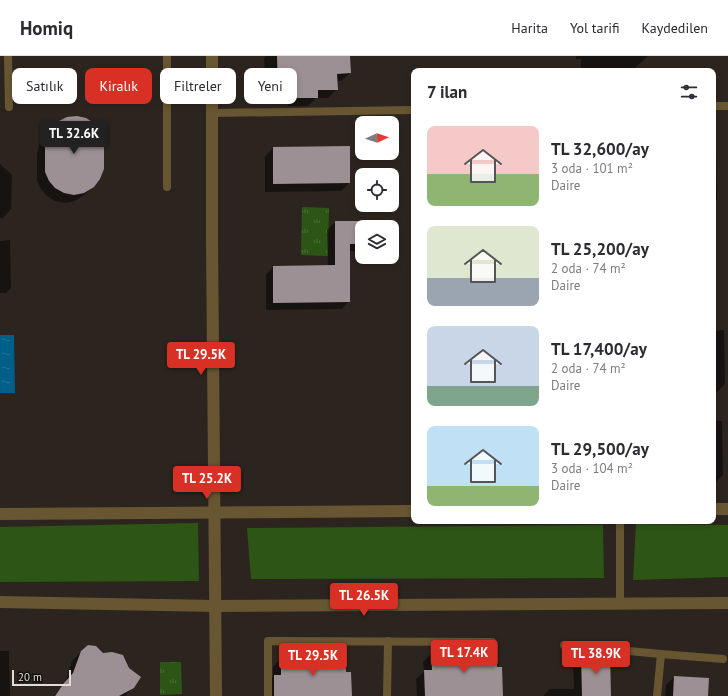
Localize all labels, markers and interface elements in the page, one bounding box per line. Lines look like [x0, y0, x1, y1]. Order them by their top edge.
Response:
text: Homiq [20, 16, 73, 40]
text: Harita [511, 19, 548, 37]
text: Yol tarifi [570, 19, 620, 37]
text: Kaydedilen [642, 19, 708, 37]
chip: Satılık [12, 68, 77, 104]
chip: Kiralık [85, 68, 152, 104]
chip: Filtreler [160, 68, 236, 104]
chip: Yeni [244, 68, 297, 104]
text: 7 ilan [427, 81, 467, 103]
icon: filters [678, 81, 700, 103]
north arrow [355, 116, 399, 160]
map controls [355, 116, 399, 264]
pin: TL 32.6K [33, 121, 115, 155]
text: TL 32.6K [49, 125, 99, 142]
text: TL 32,600/ay [551, 138, 649, 160]
icon: home [459, 142, 507, 190]
text: 3 oda · 101 m² [551, 160, 633, 177]
button: locate [355, 168, 399, 212]
text: Daire [551, 177, 580, 194]
button: layers [355, 220, 399, 264]
text: TL 25,200/ay [551, 238, 649, 260]
icon: home [459, 242, 507, 290]
text: 2 oda · 74 m² [551, 260, 626, 277]
text: Daire [551, 277, 580, 294]
text: TL 17,400/ay [551, 338, 647, 360]
pin: TL 29.5K [160, 342, 242, 376]
icon: home [459, 342, 507, 390]
text: TL 29.5K [176, 346, 226, 363]
text: 2 oda · 74 m² [551, 360, 626, 377]
text: Daire [551, 377, 580, 394]
text: TL 29,500/ay [551, 438, 649, 460]
icon: home [459, 442, 507, 490]
text: 3 oda · 104 m² [551, 460, 633, 477]
pin: TL 25.2K [166, 466, 248, 500]
text: TL 25.2K [182, 470, 232, 487]
text: Daire [551, 477, 580, 494]
pin: TL 26.5K [323, 583, 405, 617]
text: TL 26.5K [339, 587, 389, 604]
pin: TL 17.4K [423, 640, 505, 674]
pin: TL 38.9K [555, 641, 637, 675]
pin: TL 29.5K [272, 643, 354, 677]
text: TL 17.4K [440, 644, 488, 661]
text: TL 38.9K [571, 645, 621, 662]
text: TL 29.5K [288, 647, 338, 664]
scale bar [12, 668, 71, 687]
text: 20 m [18, 670, 42, 684]

